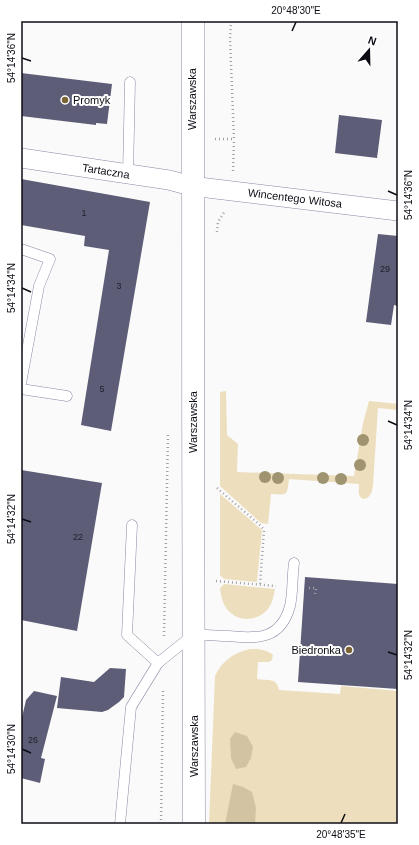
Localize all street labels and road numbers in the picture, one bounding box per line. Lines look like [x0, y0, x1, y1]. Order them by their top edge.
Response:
street label: Warszawska [186, 67, 198, 130]
street label: Tartaczna [82, 161, 131, 181]
street label: Wincentego Witosa [247, 186, 344, 210]
street label: Warszawska [187, 390, 199, 453]
street label: Warszawska [188, 714, 200, 777]

